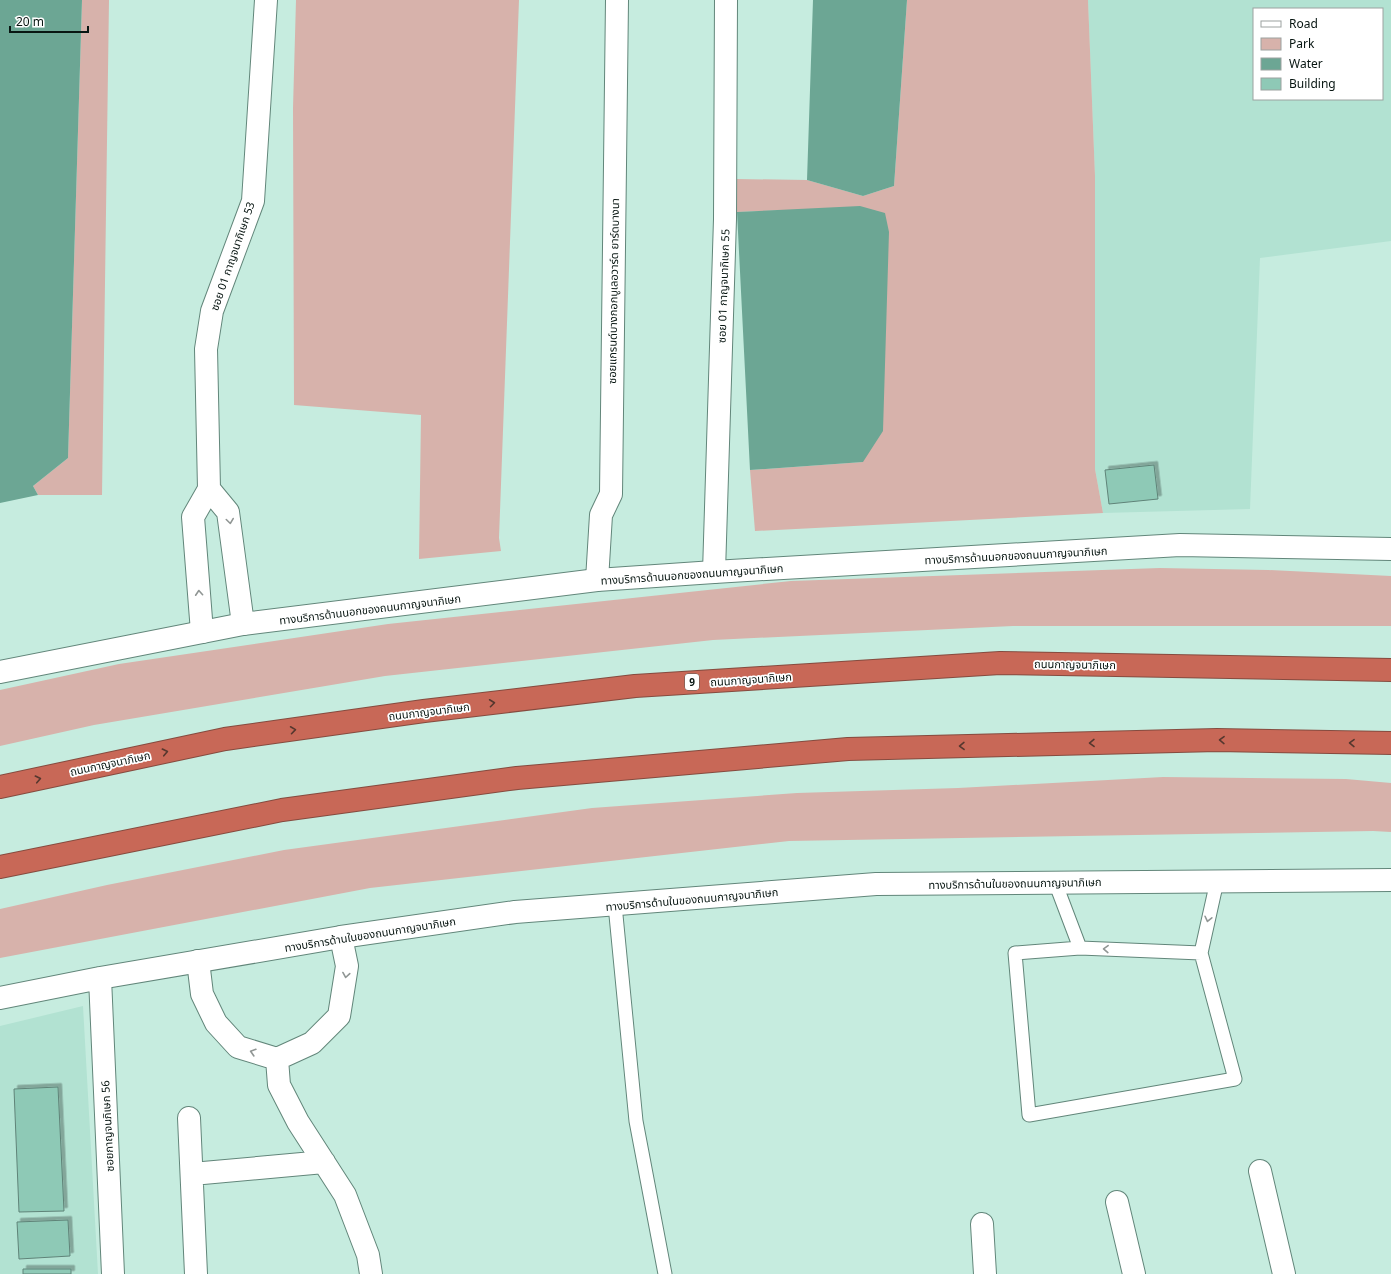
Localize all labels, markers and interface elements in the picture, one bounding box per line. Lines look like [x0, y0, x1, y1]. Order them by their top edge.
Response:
scale bar [10, 8, 88, 34]
legend [1253, 8, 1383, 100]
text: 20 m [16, 13, 44, 30]
text: Road [1289, 15, 1318, 32]
text: Park [1289, 35, 1315, 52]
text: Water [1289, 55, 1323, 72]
text: Building [1289, 75, 1336, 92]
street label: ซอยแกรนด์บางกอกบูเลอวาร์ด ยาร์ดบางนา [604, 198, 622, 384]
street label: ซอย 01 กาญจนากิเษก 53 [206, 200, 258, 312]
street label: ซอย 01 กาญจนากิเษก 55 [714, 229, 732, 343]
one-way arrow [225, 517, 234, 524]
street label: ทางบริการด้านนอกของถนนกาญจนาภิเษก [924, 543, 1108, 567]
street label: ทางบริการด้านนอกของถนนกาญจนาภิเษก [600, 560, 784, 588]
one-way arrow [195, 590, 204, 596]
street label: ทางบริการด้านนอกของถนนกาญจนาภิเษก [278, 590, 462, 628]
street label: ถนนกาญจนาภิเษก [1034, 656, 1116, 672]
street label: ถนนกาญจนาภิเษก [710, 669, 792, 689]
road number: 9 [685, 674, 699, 690]
street label: ถนนกาญจนาภิเษก [388, 699, 470, 723]
one-way arrow [489, 699, 495, 708]
one-way arrow [290, 726, 296, 735]
one-way arrow [1219, 736, 1225, 744]
one-way arrow [1349, 738, 1355, 747]
one-way arrow [1089, 739, 1095, 747]
one-way arrow [959, 742, 965, 751]
street label: ถนนกาญจนาภิเษก [69, 747, 151, 779]
one-way arrow [162, 748, 168, 756]
one-way arrow [35, 775, 41, 783]
street label: ทางบริการด้านในของถนนกาญจนาภิเษก [928, 874, 1102, 892]
street label: ทางบริการด้านในของถนนกาญจนาภิเษก [605, 884, 779, 914]
street label: ทางบริการด้านในของถนนกาญจนาภิเษก [283, 913, 457, 955]
one-way arrow [1205, 916, 1213, 922]
one-way arrow [1103, 945, 1109, 953]
one-way arrow [342, 972, 350, 978]
one-way arrow [249, 1048, 256, 1057]
street label: ซอยกาญจนภิเษก 56 [97, 1080, 117, 1172]

